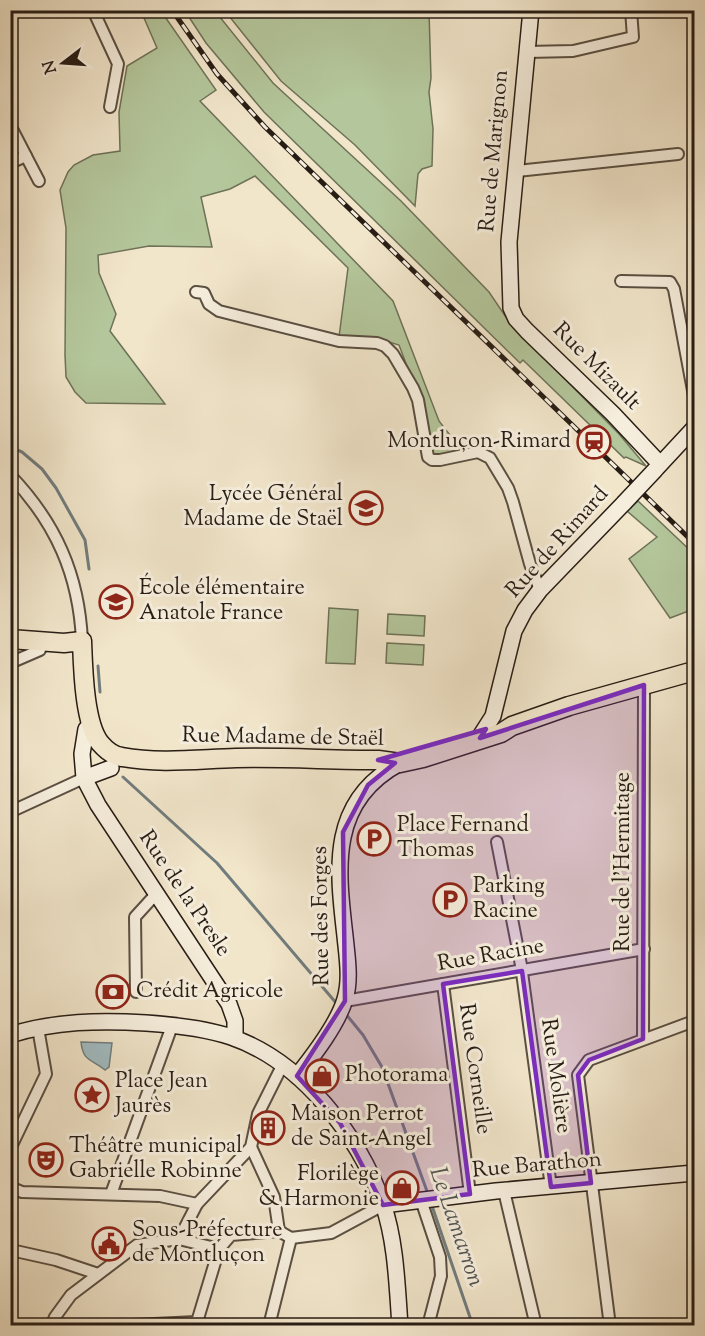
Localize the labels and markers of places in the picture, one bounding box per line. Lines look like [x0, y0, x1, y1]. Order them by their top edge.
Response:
station icon: Montluçon-Rimard [576, 424, 612, 460]
place label: Montluçon-Rimard [387, 426, 571, 458]
place label: Lycée Général Madame de Staël [184, 479, 343, 536]
school or university icon: Lycée Général Madame de Staël [348, 490, 384, 526]
place label: École élémentaire Anatole France [139, 572, 305, 630]
school or university icon: École élémentaire Anatole France [98, 584, 134, 620]
place label: Place Fernand Thomas [397, 810, 529, 867]
parking icon: Place Fernand Thomas [356, 821, 392, 857]
place label: Parking Racine [473, 871, 545, 928]
parking icon: Parking Racine [432, 882, 468, 918]
bank icon: Crédit Agricole [95, 974, 131, 1010]
place label: Crédit Agricole [136, 976, 283, 1008]
shop icon: Photorama [304, 1058, 340, 1094]
place label: Photorama [345, 1060, 448, 1092]
place label: Place Jean Jaurès [114, 1066, 208, 1123]
place icon: Place Jean Jaurès [74, 1077, 110, 1113]
place label: Maison Perrot de Saint-Angel [291, 1099, 432, 1156]
building icon: Maison Perrot de Saint-Angel [250, 1110, 286, 1146]
place label: Théâtre municipal Gabrielle Robinne [69, 1131, 242, 1188]
theatre icon: Théâtre municipal Gabrielle Robinne [28, 1142, 64, 1178]
place label: Florilège & Harmonie [259, 1159, 379, 1216]
shop icon: Florilège & Harmonie [384, 1170, 420, 1206]
place label: Sous-Préfecture de Montluçon [132, 1215, 282, 1272]
public building icon: Sous-Préfecture de Montluçon [91, 1226, 127, 1262]

